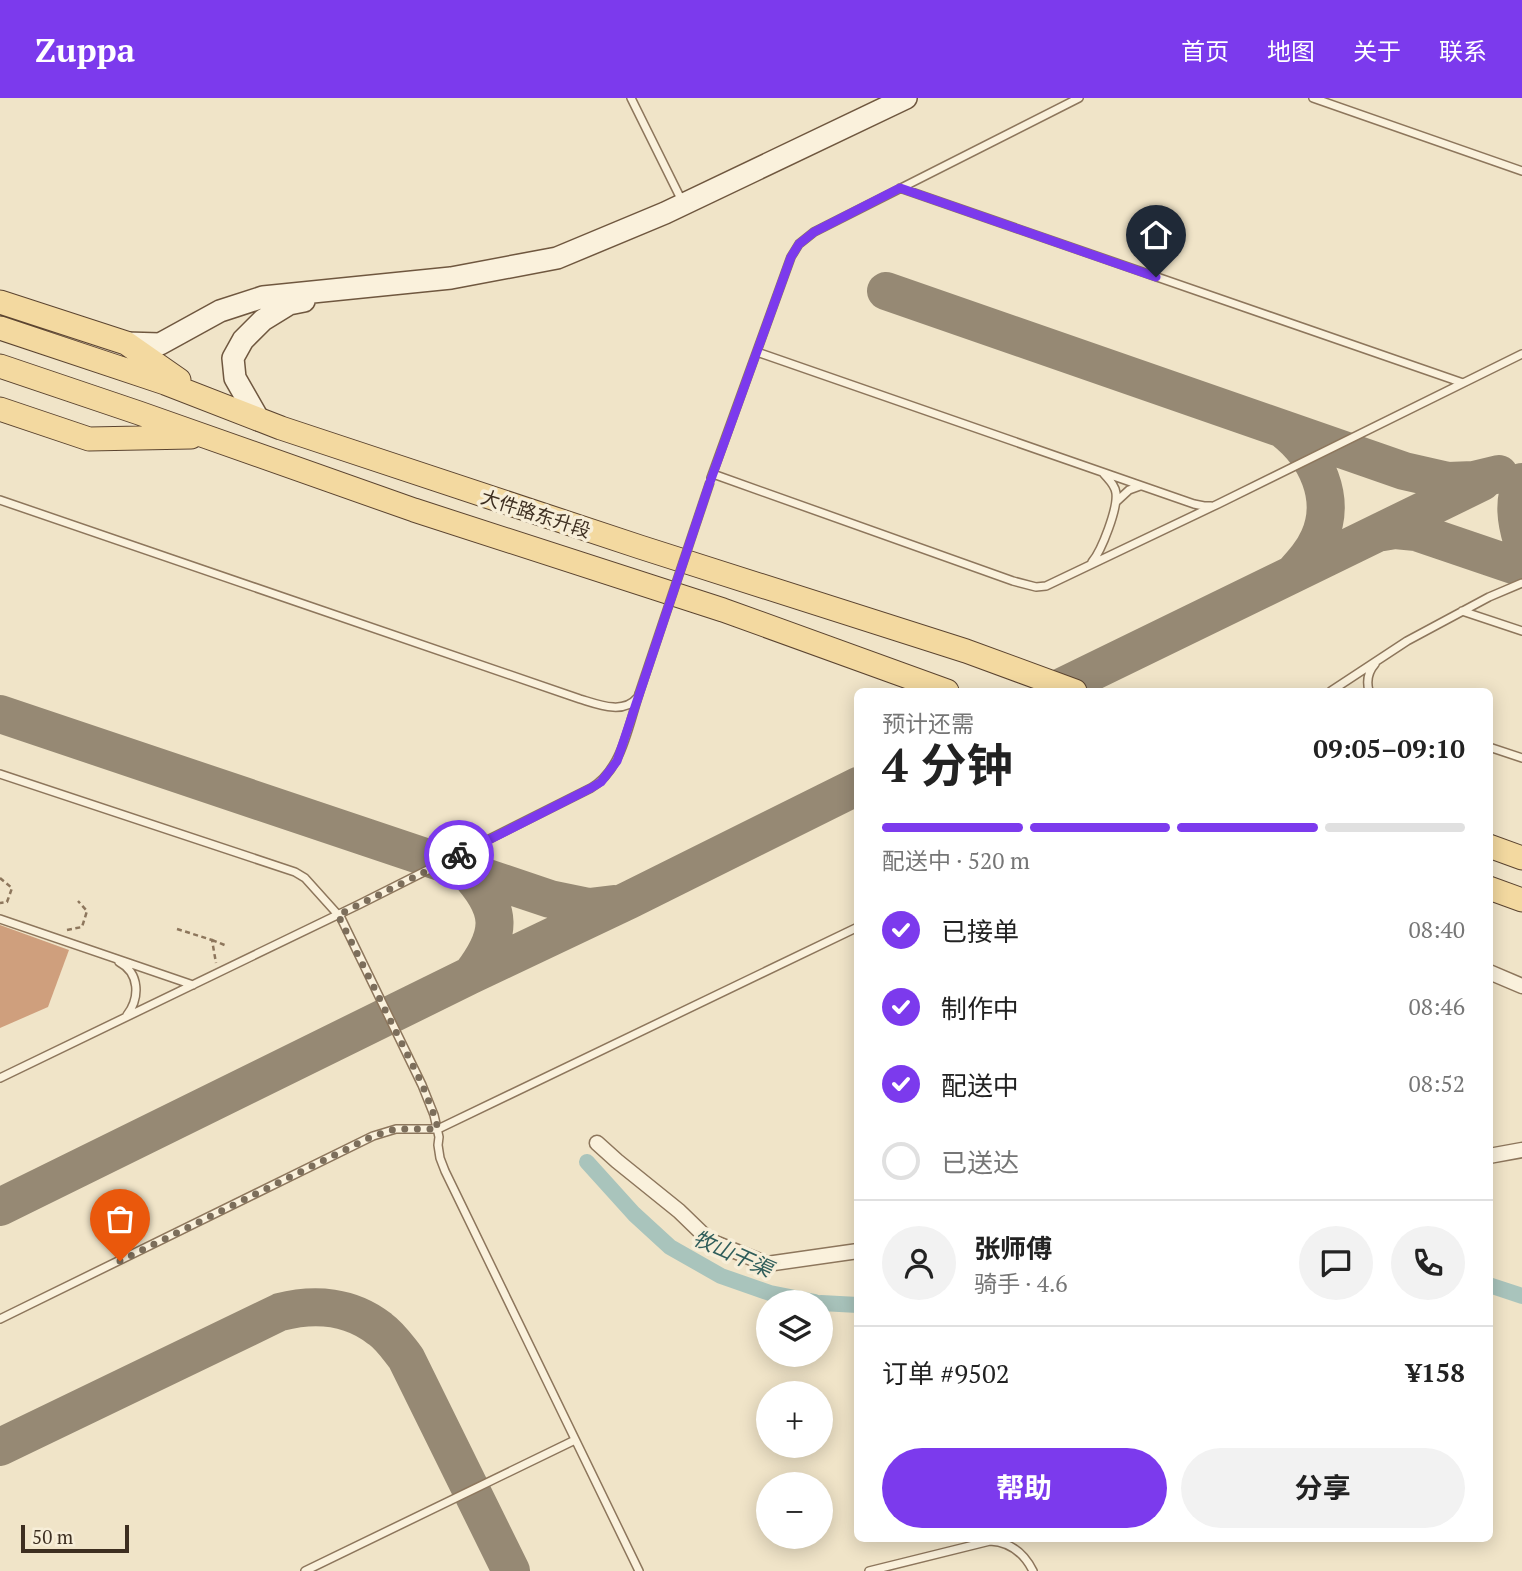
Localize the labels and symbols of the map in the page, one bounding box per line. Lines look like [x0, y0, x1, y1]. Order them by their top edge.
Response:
pin [1126, 205, 1186, 277]
street label: 大件路东升段 [478, 483, 594, 543]
courier [424, 820, 494, 890]
pin [90, 1189, 150, 1261]
water label: 牧山干渠 [689, 1223, 780, 1284]
scale bar [21, 1522, 130, 1554]

